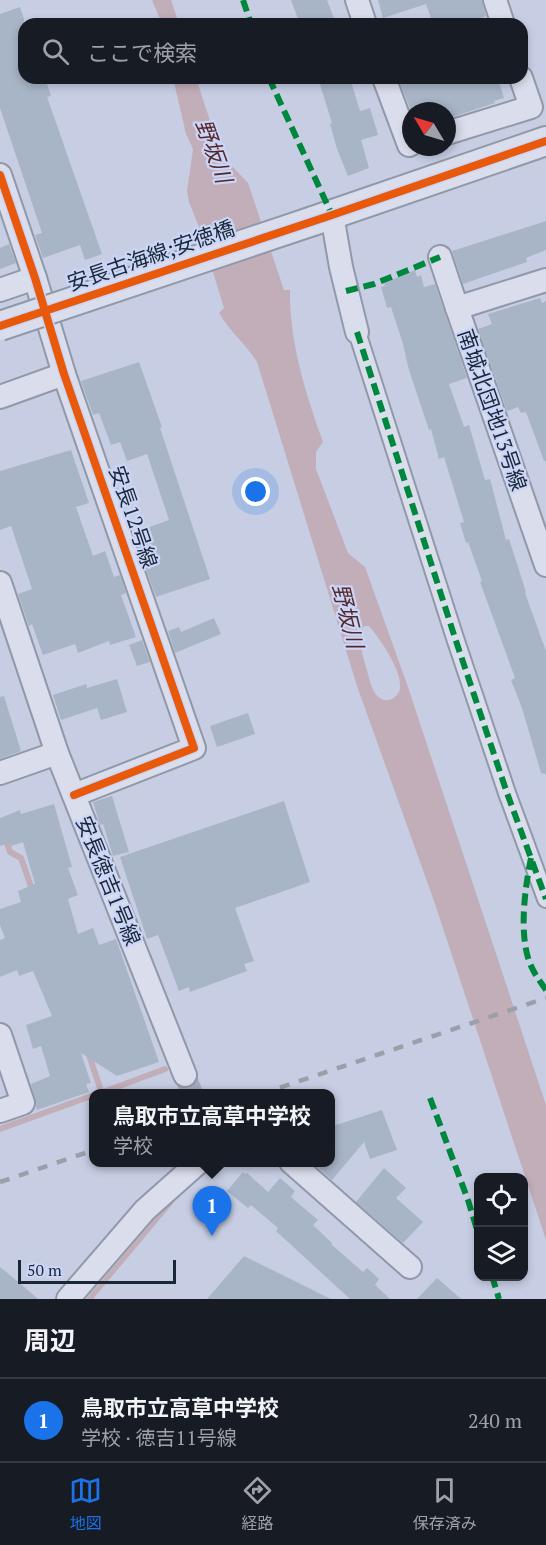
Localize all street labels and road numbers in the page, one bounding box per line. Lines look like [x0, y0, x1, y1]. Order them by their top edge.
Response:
street label: 安長古海線;安徳橋 [63, 213, 238, 297]
street label: 南城北団地13号線 [452, 325, 534, 494]
street label: 安長12号線 [103, 462, 165, 572]
street label: 安長徳吉1号線 [70, 812, 148, 949]

